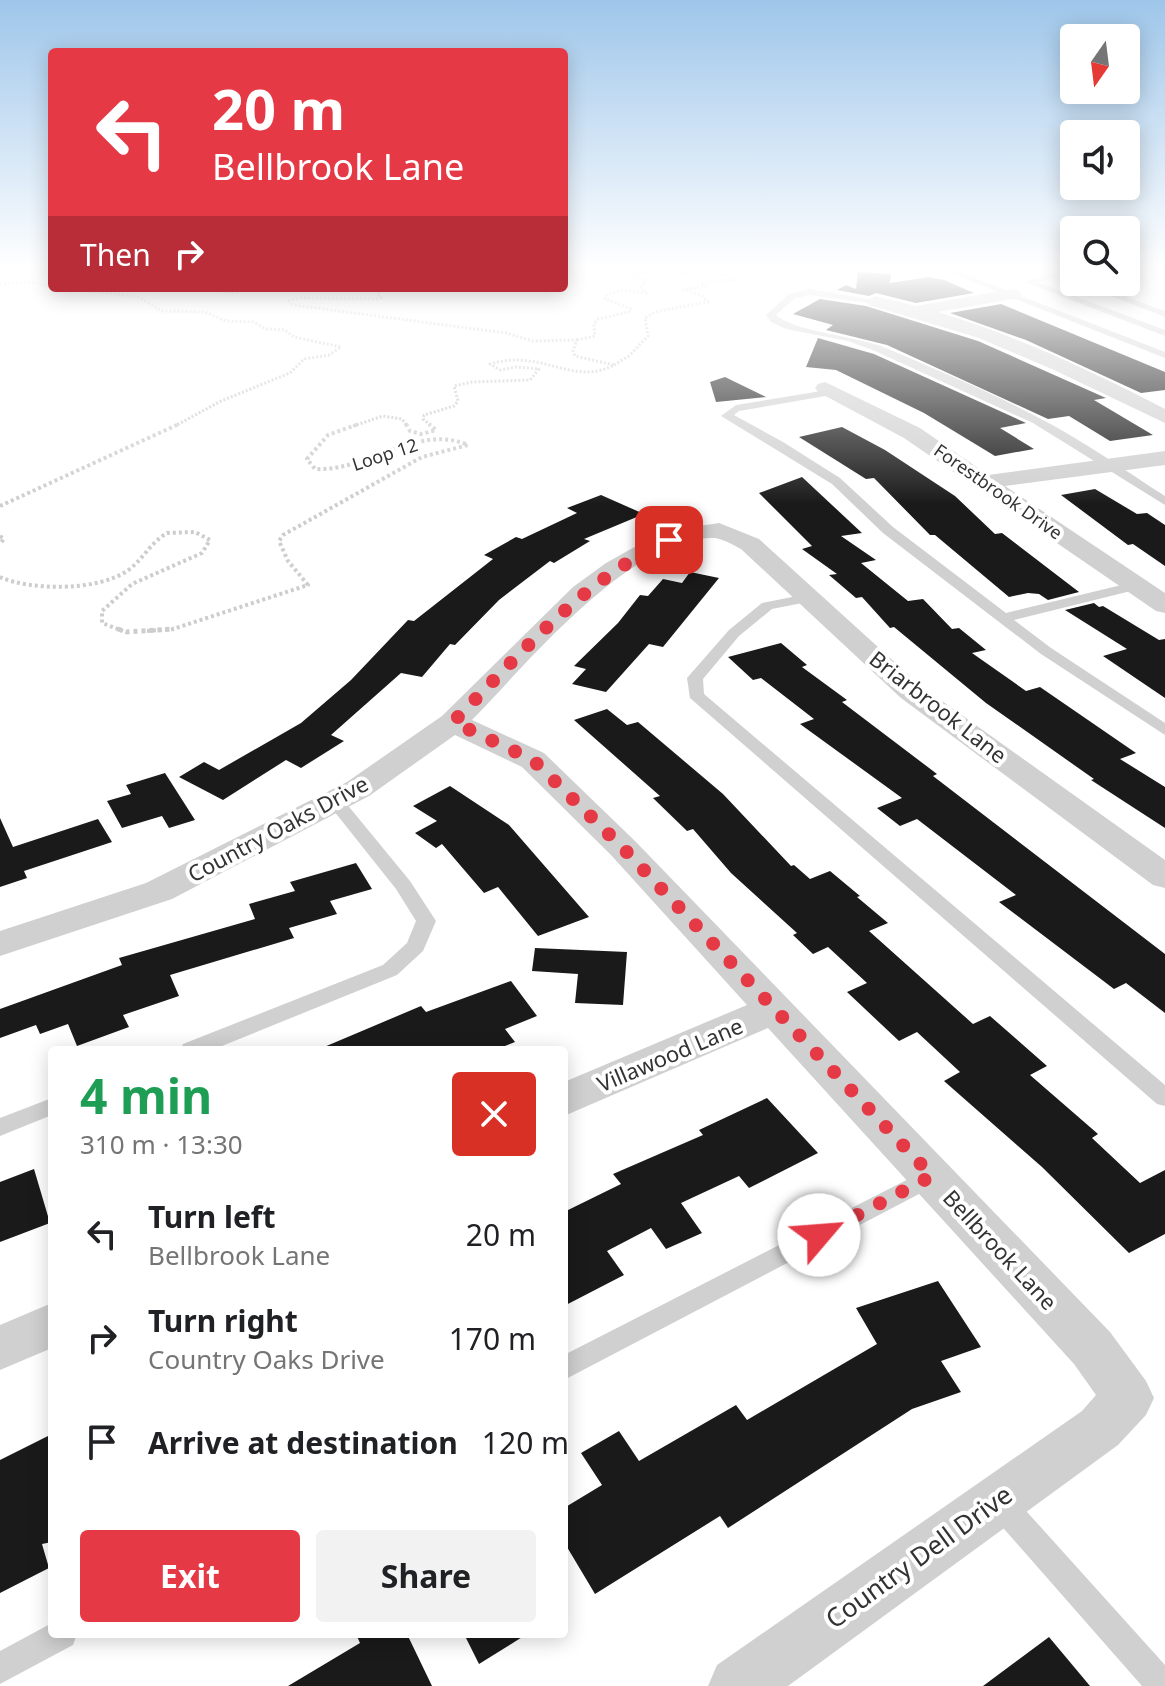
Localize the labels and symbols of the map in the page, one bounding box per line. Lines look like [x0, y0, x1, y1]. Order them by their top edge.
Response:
north arrow [1060, 24, 1140, 104]
street label: Loop 12 [349, 432, 421, 476]
street label: Forestbrook Drive [930, 438, 1067, 544]
pin [635, 506, 703, 574]
street label: Briarbrook Lane [864, 643, 1014, 769]
street label: Country Oaks Drive [182, 768, 373, 888]
street label: Villawood Lane [592, 1010, 747, 1098]
street label: Bellbrook Lane [937, 1183, 1064, 1316]
position arrow [777, 1193, 861, 1277]
street label: Country Dell Drive [818, 1476, 1019, 1636]

